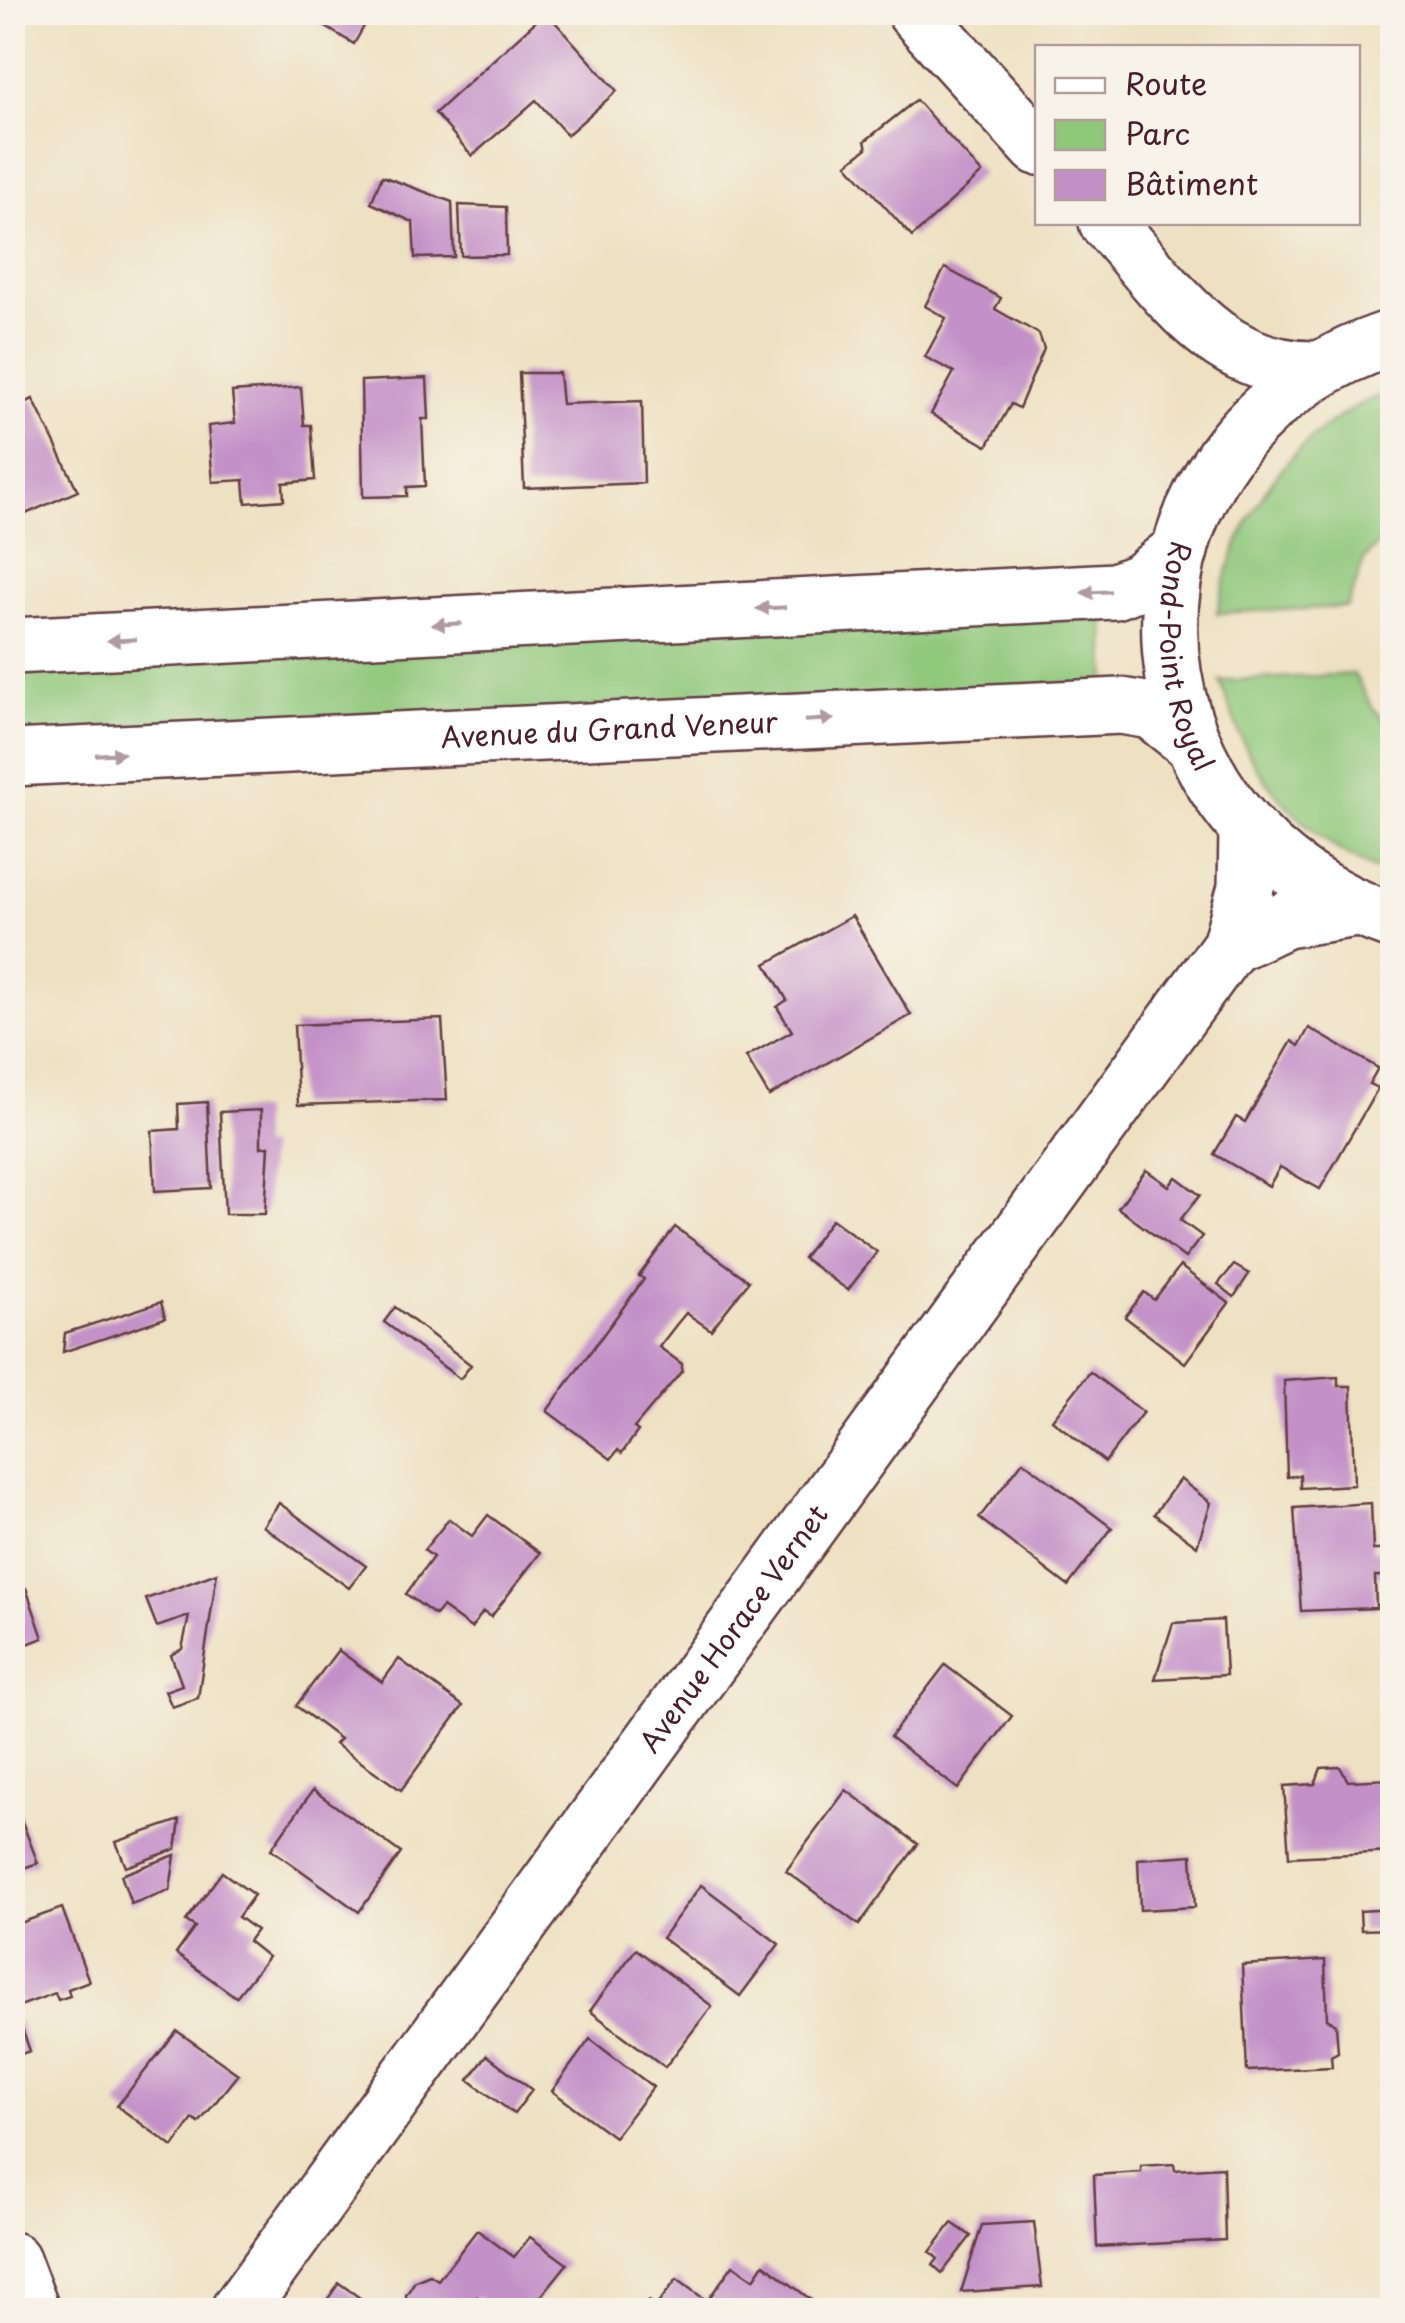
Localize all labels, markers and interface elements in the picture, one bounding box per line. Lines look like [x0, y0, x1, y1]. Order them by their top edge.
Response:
legend [1035, 45, 1360, 225]
text: Route [1125, 60, 1207, 105]
text: Parc [1125, 110, 1190, 155]
text: Bâtiment [1125, 160, 1258, 205]
street label: Rond-Point Royal [1150, 537, 1226, 779]
one-way arrow [1080, 585, 1112, 601]
one-way arrow [755, 601, 787, 617]
one-way arrow [430, 617, 462, 633]
one-way arrow [106, 632, 138, 648]
street label: Avenue du Grand Veneur [440, 699, 779, 758]
one-way arrow [804, 712, 836, 728]
one-way arrow [94, 746, 126, 762]
street label: Avenue Horace Vernet [628, 1495, 838, 1761]

